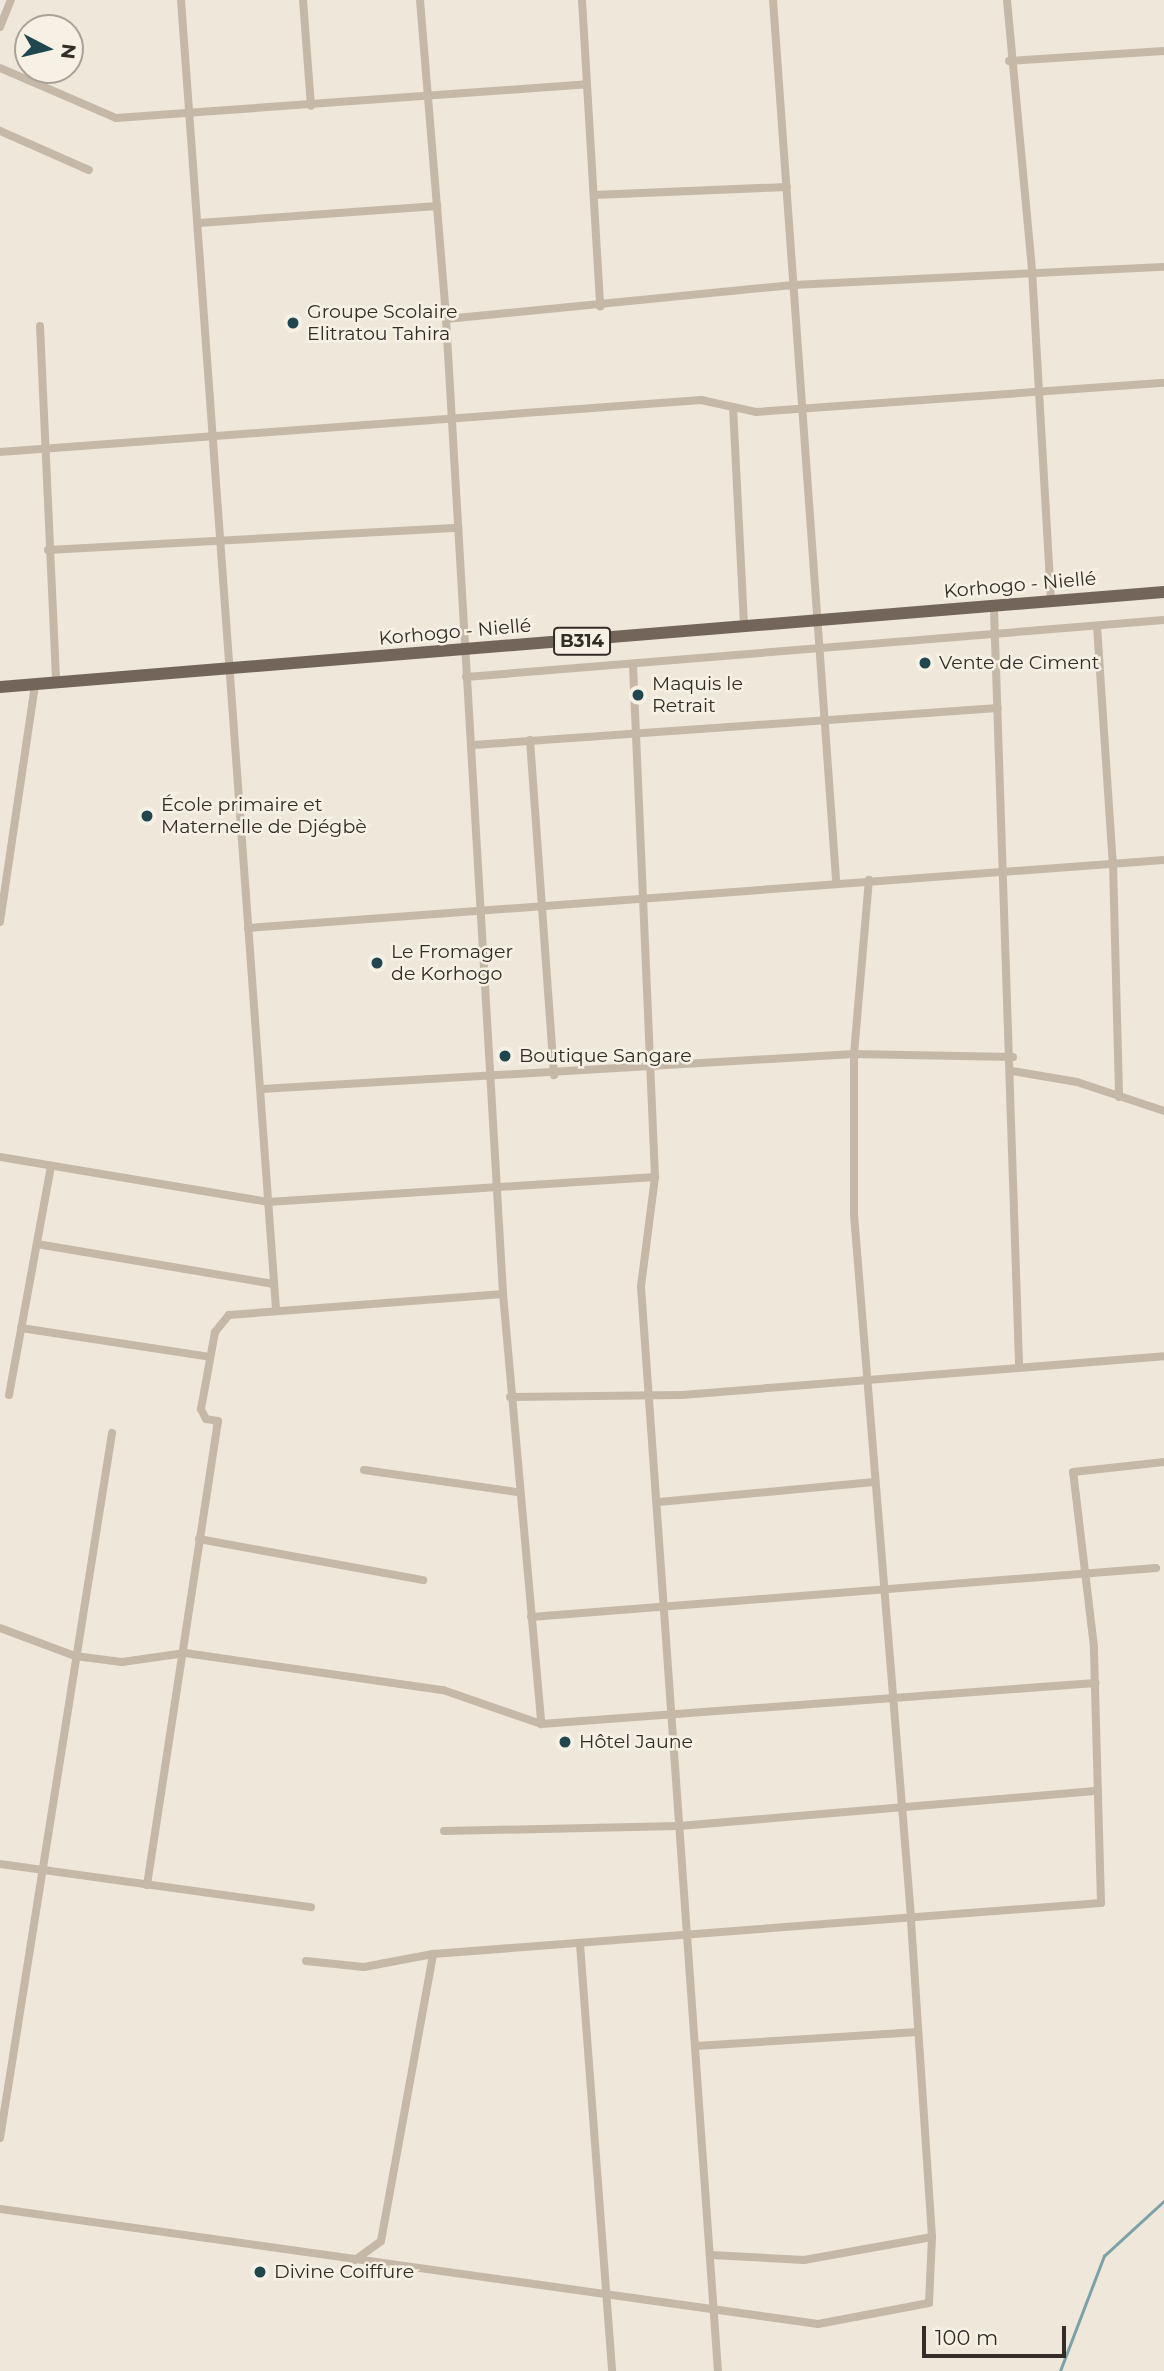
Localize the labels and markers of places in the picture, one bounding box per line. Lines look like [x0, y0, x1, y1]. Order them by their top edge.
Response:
place label: Groupe Scolaire Elitratou Tahira [307, 301, 457, 345]
marker: Groupe Scolaire Elitratou Tahira [285, 315, 301, 331]
place label: Vente de Ciment [939, 652, 1099, 674]
marker: Vente de Ciment [917, 655, 933, 671]
place label: Maquis le Retrait [652, 673, 743, 717]
marker: Maquis le Retrait [630, 687, 646, 703]
place label: École primaire et Maternelle de Djégbè [161, 794, 367, 838]
marker: École primaire et Maternelle de Djégbè [139, 808, 155, 824]
place label: Le Fromager de Korhogo [391, 941, 513, 985]
marker: Le Fromager de Korhogo [369, 955, 385, 971]
place label: Boutique Sangare [519, 1045, 692, 1067]
marker: Boutique Sangare [497, 1048, 513, 1064]
place label: Hôtel Jaune [579, 1731, 693, 1753]
marker: Hôtel Jaune [557, 1734, 573, 1750]
place label: Divine Coiffure [274, 2261, 414, 2283]
marker: Divine Coiffure [252, 2264, 268, 2280]

